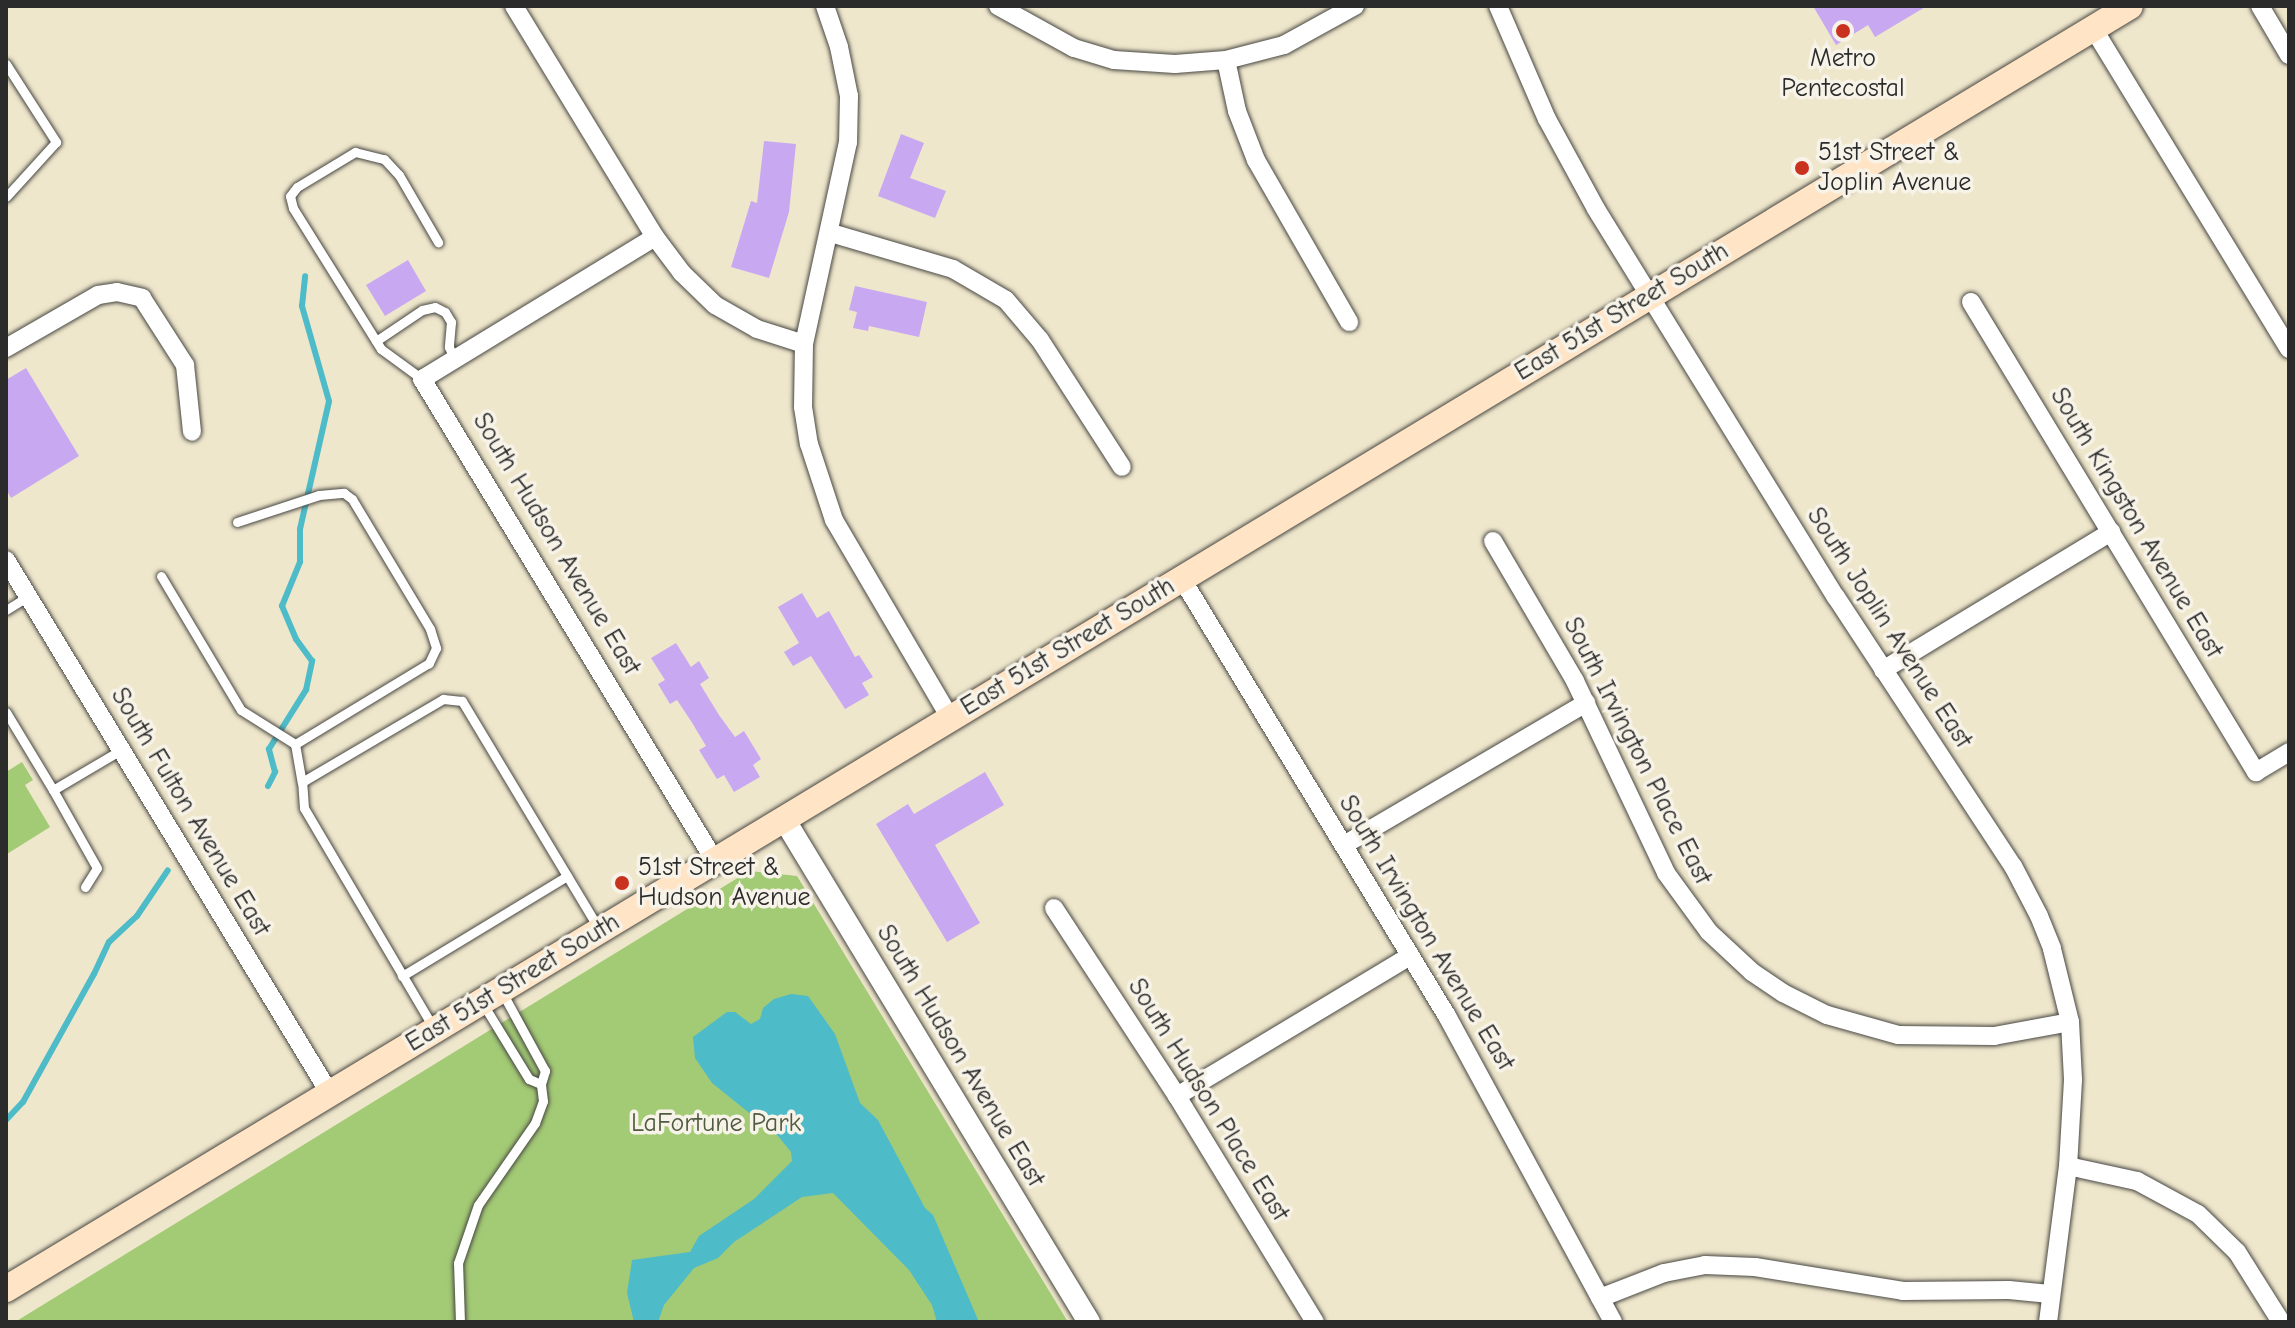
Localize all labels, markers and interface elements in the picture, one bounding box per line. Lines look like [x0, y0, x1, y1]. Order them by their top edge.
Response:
marker: Metro Pentecostal [1834, 22, 1852, 40]
place label: Metro Pentecostal [1781, 43, 1905, 104]
place label: 51st Street & Joplin Avenue [1818, 137, 1971, 198]
marker: 51st Street & Joplin Avenue [1793, 159, 1811, 177]
street label: East 51st Street South [1509, 236, 1735, 388]
street label: South Kingston Avenue East [2043, 382, 2229, 664]
street label: South Hudson Avenue East [465, 407, 647, 681]
street label: South Joplin Avenue East [1799, 502, 1979, 754]
street label: East 51st Street South [955, 571, 1181, 723]
street label: South Irvington Place East [1556, 612, 1718, 890]
street label: South Fulton Avenue East [103, 682, 277, 942]
street label: South Irvington Avenue East [1331, 790, 1521, 1076]
place label: 51st Street & Hudson Avenue [638, 852, 811, 914]
marker: 51st Street & Hudson Avenue [613, 874, 631, 892]
street label: East 51st Street South [400, 907, 626, 1059]
street label: South Hudson Avenue East [869, 919, 1051, 1193]
street label: South Hudson Place East [1121, 973, 1295, 1227]
park label: LaFortune Park [631, 1108, 801, 1140]

